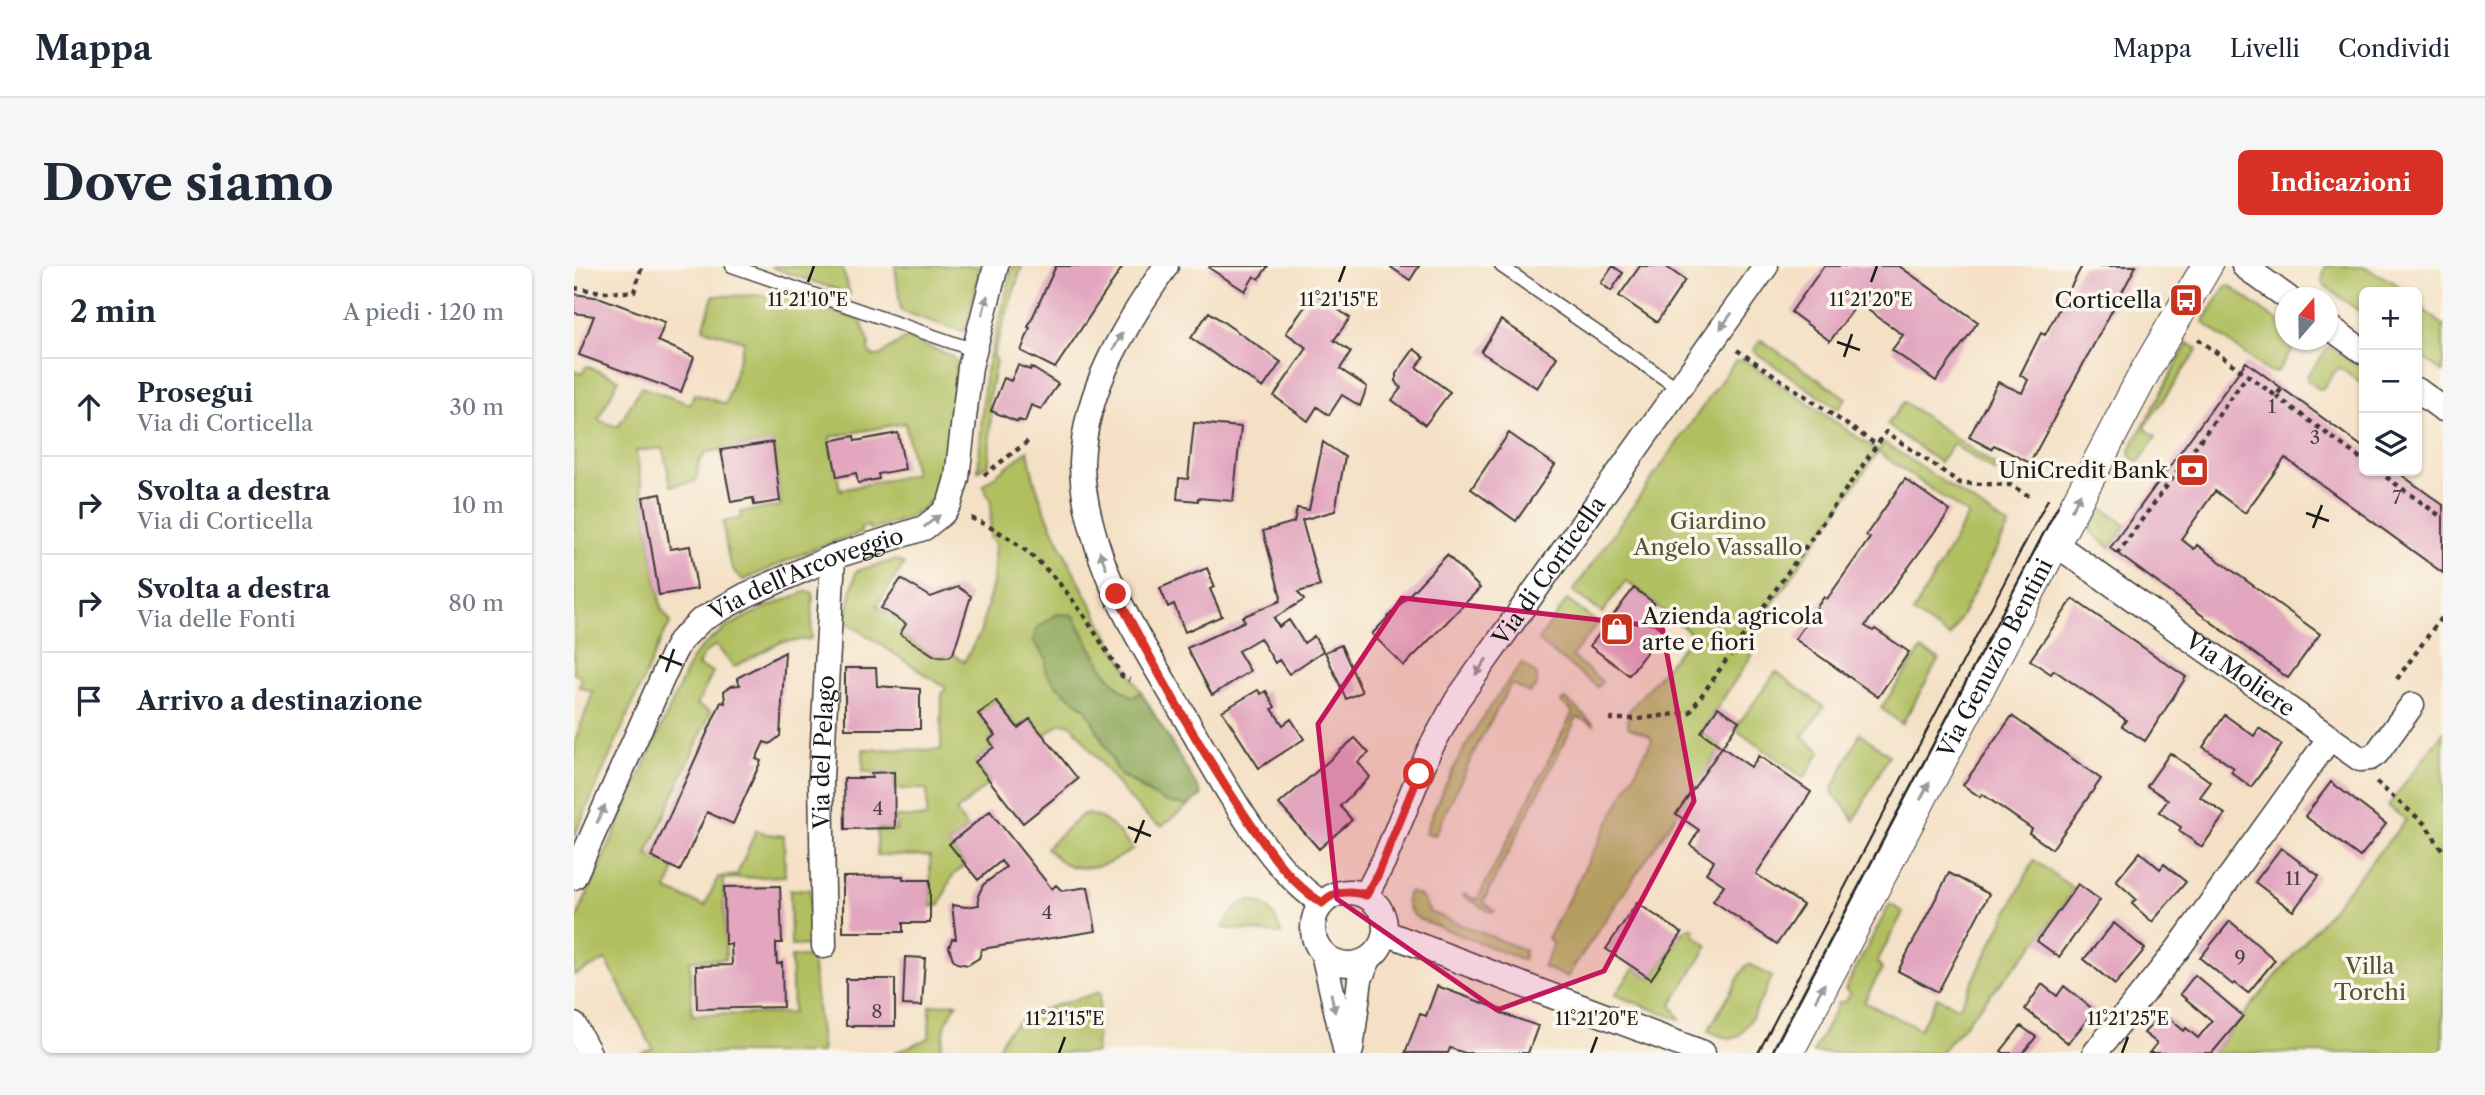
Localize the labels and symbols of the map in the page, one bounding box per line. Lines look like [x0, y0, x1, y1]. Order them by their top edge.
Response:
bus stop icon: Corticella [2167, 281, 2205, 319]
place label: Corticella [2055, 286, 2163, 314]
north arrow [2275, 287, 2338, 350]
text: 11°21'10"E [768, 289, 848, 311]
text: 11°21'15"E [1300, 289, 1378, 311]
text: 11°21'20"E [1829, 289, 1913, 311]
one-way arrow [981, 294, 991, 315]
one-way arrow [1719, 312, 1733, 330]
one-way arrow [1112, 332, 1124, 351]
house number: 1 [2268, 395, 2276, 418]
house number: 3 [2310, 426, 2320, 449]
bank icon: UniCredit Bank [2173, 451, 2211, 489]
place label: UniCredit Bank [1998, 456, 2170, 484]
house number: 7 [2392, 486, 2402, 509]
street label: Via di Corticella [1486, 490, 1612, 652]
one-way arrow [2070, 493, 2082, 512]
park label: Giardino Angelo Vassallo [1632, 507, 1803, 561]
one-way arrow [923, 515, 941, 529]
street label: Via dell'Arcoveggio [704, 521, 907, 627]
one-way arrow [1097, 549, 1108, 570]
street label: Via Genuzio Bentini [1931, 554, 2059, 763]
route end [1100, 578, 1131, 609]
place label: Azienda agricola arte e fiori [1641, 602, 1824, 656]
shop icon: Azienda agricola arte e fiori [1598, 610, 1636, 648]
street label: Via Moliere [2179, 626, 2300, 723]
one-way arrow [1474, 658, 1488, 676]
street label: Via del Pelago [807, 674, 841, 830]
route start [1403, 758, 1434, 789]
one-way arrow [1919, 781, 1931, 801]
house number: 4 [873, 797, 884, 820]
one-way arrow [596, 804, 607, 825]
house number: 11 [2285, 867, 2301, 890]
house number: 4 [1042, 901, 1053, 924]
house number: 9 [2234, 946, 2246, 969]
park label: Villa Torchi [2334, 952, 2406, 1006]
one-way arrow [1814, 983, 1826, 1002]
one-way arrow [1328, 992, 1339, 1014]
house number: 8 [871, 1000, 883, 1023]
text: 11°21'15"E [1026, 1008, 1104, 1030]
text: 11°21'20"E [1555, 1008, 1639, 1030]
text: 11°21'25"E [2087, 1008, 2169, 1030]

